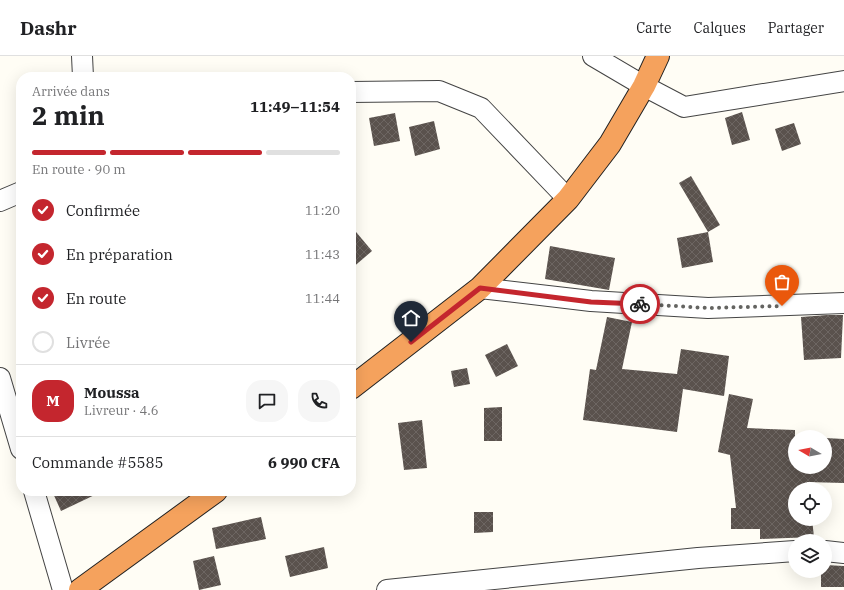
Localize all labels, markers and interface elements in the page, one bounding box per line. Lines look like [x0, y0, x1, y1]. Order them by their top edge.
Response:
text: Dashr [20, 16, 77, 40]
text: Carte [636, 19, 672, 37]
text: Calques [694, 19, 746, 37]
text: Partager [768, 19, 824, 37]
text: Arrivée dans [32, 83, 110, 100]
text: 11:49–11:54 [250, 97, 340, 116]
text: 2 min [32, 98, 105, 132]
text: En route · 90 m [32, 161, 126, 178]
icon: check [32, 199, 54, 221]
text: Confirmée [66, 201, 140, 220]
text: 11:20 [305, 202, 340, 219]
icon: check [32, 243, 54, 265]
text: En préparation [66, 245, 173, 264]
text: 11:43 [305, 246, 340, 263]
pin [765, 265, 799, 306]
icon: bag [771, 271, 793, 293]
courier [620, 284, 660, 324]
icon: check [32, 287, 54, 309]
text: En route [66, 289, 126, 308]
text: 11:44 [305, 290, 340, 307]
icon: bike [629, 293, 651, 315]
pin [394, 301, 428, 342]
icon: home [400, 307, 422, 329]
text: Livrée [66, 333, 110, 352]
button: chat [246, 380, 288, 422]
button: phone [298, 380, 340, 422]
text: Moussa [84, 383, 140, 402]
text: M [46, 391, 60, 410]
text: Livreur · 4.6 [84, 402, 159, 419]
north arrow [788, 430, 832, 474]
map controls [788, 430, 832, 578]
text: Commande #5585 [32, 453, 163, 472]
text: 6 990 CFA [268, 453, 340, 472]
button: locate [788, 482, 832, 526]
button: layers [788, 534, 832, 578]

